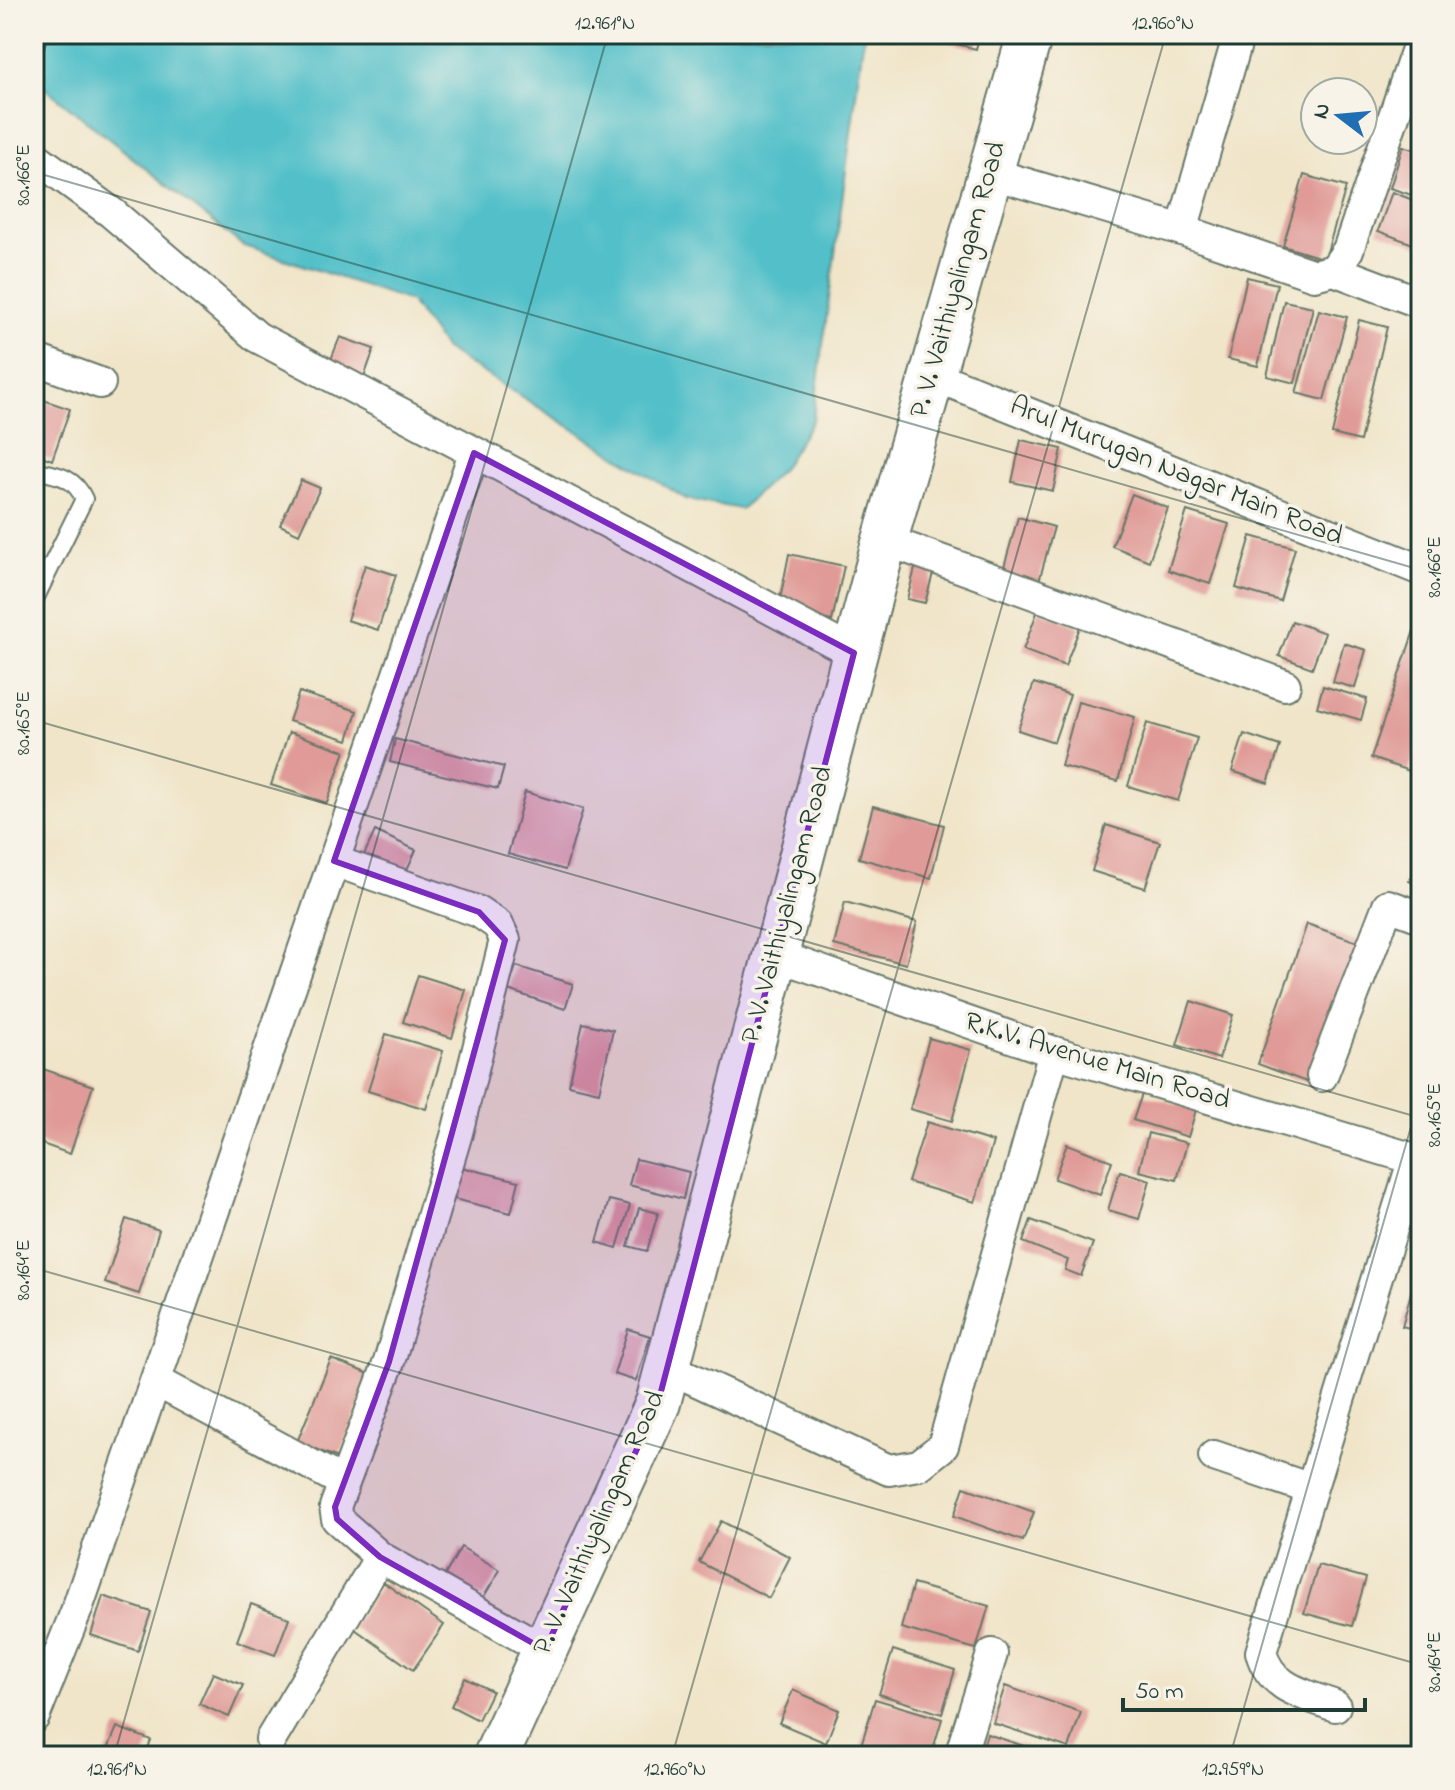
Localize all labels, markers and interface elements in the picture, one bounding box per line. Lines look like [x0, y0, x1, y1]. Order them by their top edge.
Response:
text: 12.961°N [575, 10, 635, 39]
text: 12.960°N [1132, 10, 1194, 39]
north arrow [1299, 76, 1379, 156]
text: N [1305, 100, 1340, 123]
street label: P. V. Vaithiyalingam Road [900, 137, 1018, 423]
text: 80.166°E [10, 144, 39, 206]
street label: Arul Murugan Nagar Main Road [1003, 386, 1349, 558]
text: 80.166°E [1421, 536, 1450, 598]
text: 80.165°E [10, 691, 39, 755]
street label: P. V. Vaithiyalingam Road [731, 761, 845, 1048]
street label: R.K.V. Avenue Main Road [959, 1002, 1235, 1122]
text: 80.165°E [1421, 1083, 1450, 1147]
text: 80.164°E [10, 1239, 39, 1301]
street label: P. V. Vaithiyalingam Road [523, 1384, 677, 1662]
text: 80.164°E [1421, 1631, 1450, 1693]
scale bar [1123, 1662, 1365, 1712]
text: 50 m [1135, 1675, 1184, 1710]
text: 12.961°N [87, 1756, 147, 1785]
text: 12.960°N [644, 1756, 706, 1785]
text: 12.959°N [1202, 1756, 1264, 1785]

